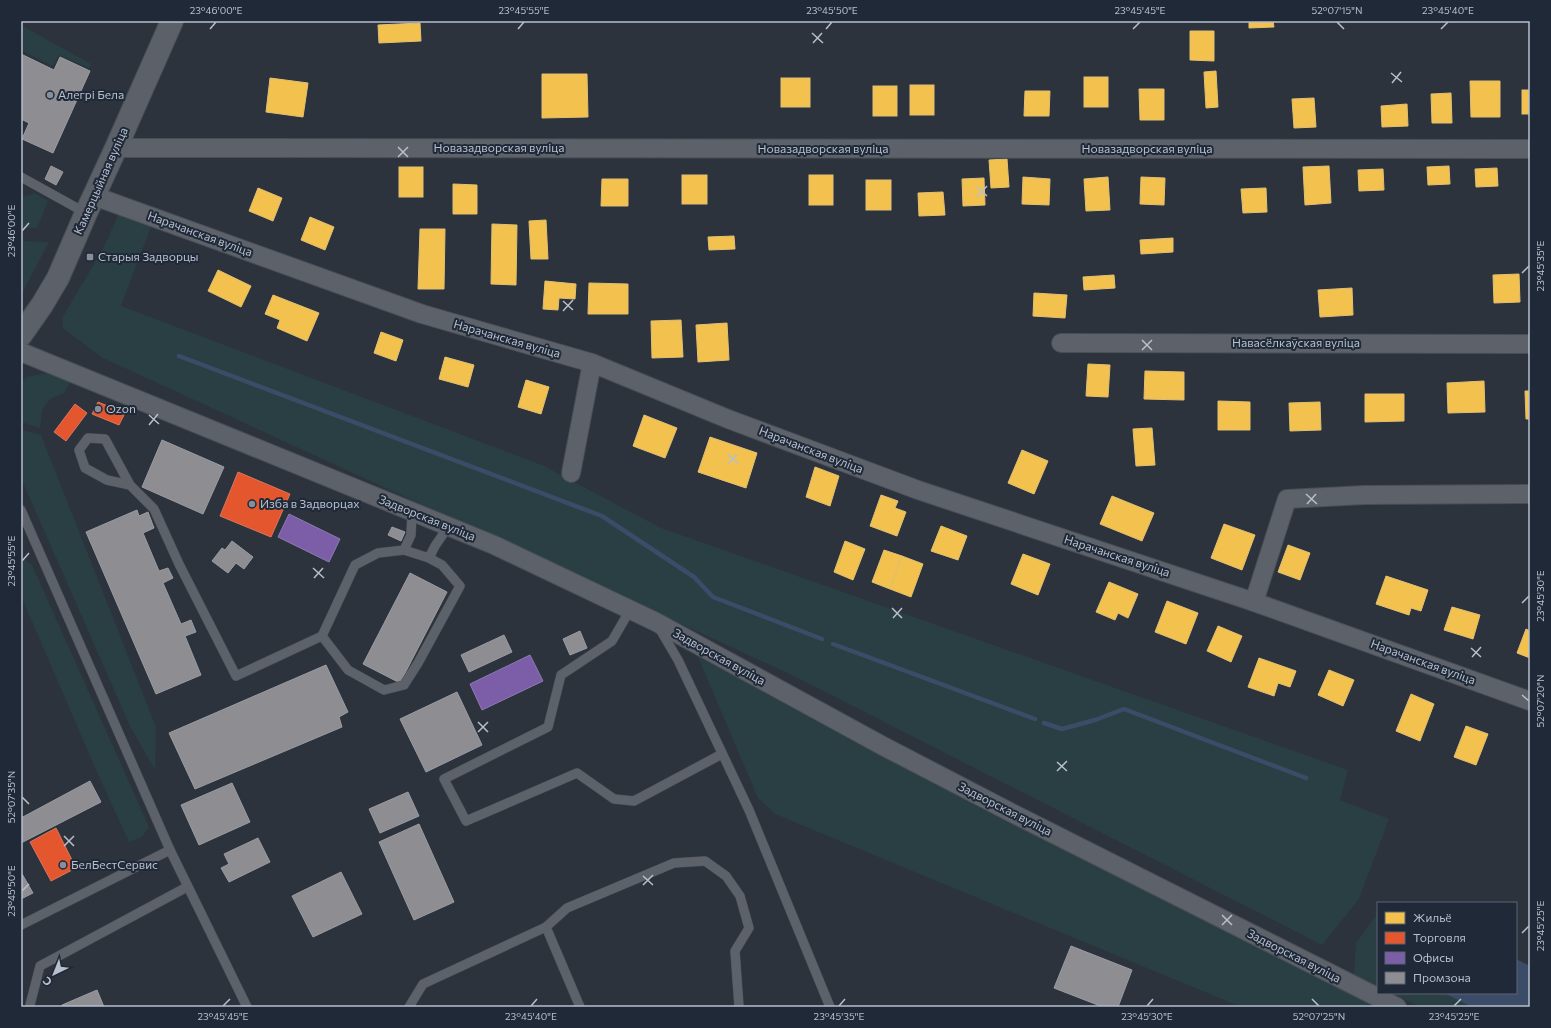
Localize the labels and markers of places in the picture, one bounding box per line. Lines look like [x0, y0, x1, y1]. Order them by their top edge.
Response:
place label: Алегрі Бела [58, 87, 124, 101]
marker: Алегрі Бела [45, 90, 55, 100]
place label: Старыя Задворцы [98, 249, 199, 263]
marker: Старыя Задворцы [85, 252, 95, 262]
place label: Ozon [106, 401, 136, 415]
marker: Ozon [93, 404, 103, 414]
place label: Изба в Задворцах [260, 496, 360, 510]
marker: Изба в Задворцах [247, 499, 257, 509]
place label: БелБестСервис [71, 857, 158, 871]
marker: БелБестСервис [58, 860, 68, 870]

